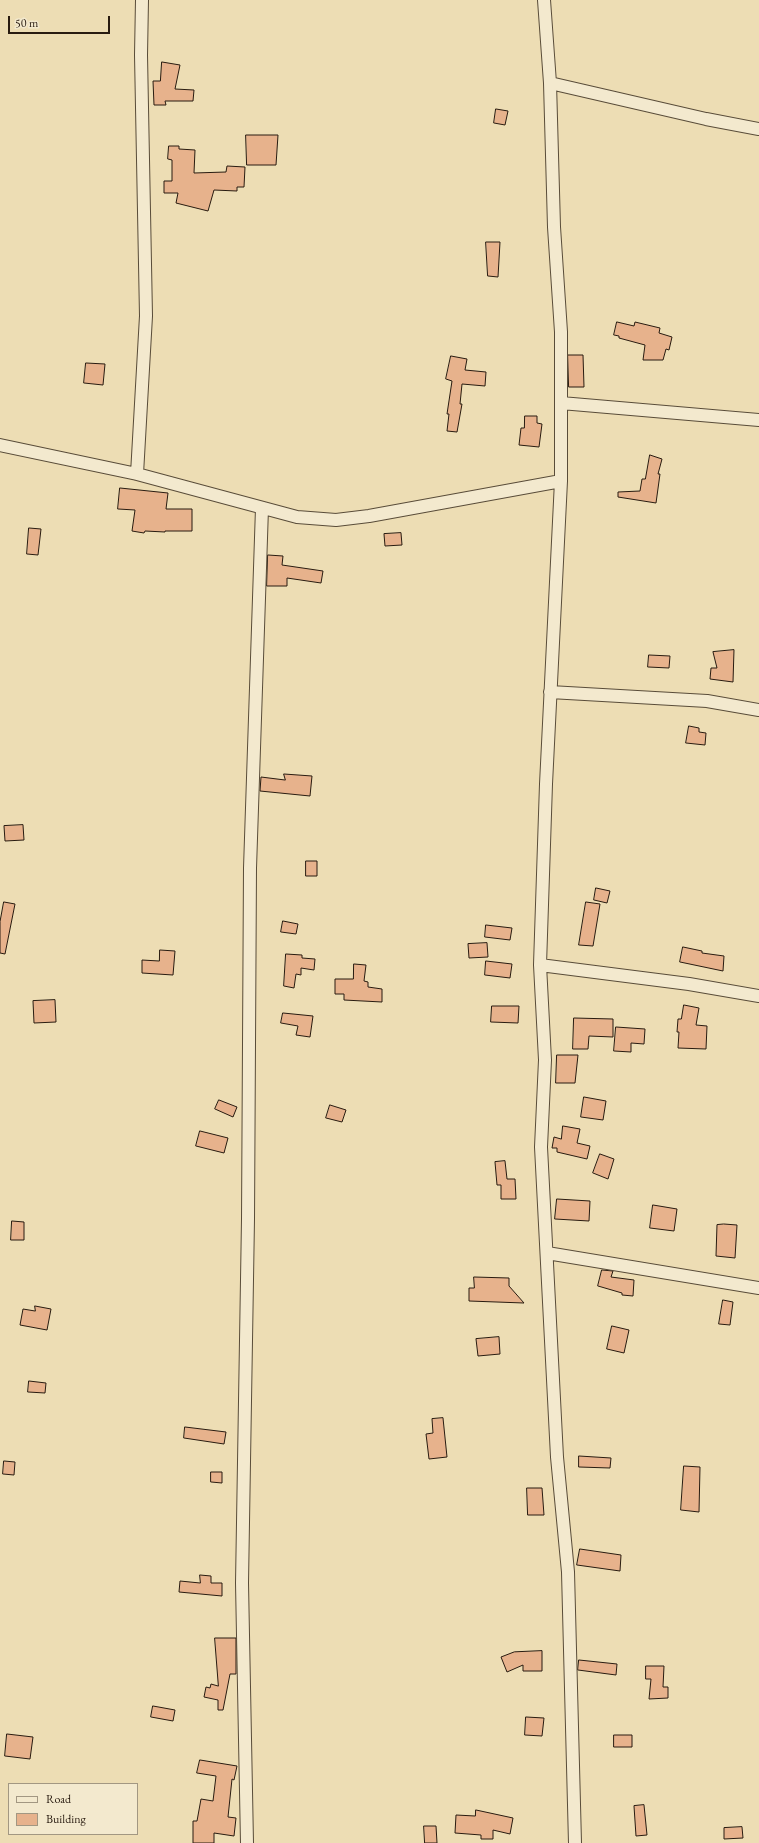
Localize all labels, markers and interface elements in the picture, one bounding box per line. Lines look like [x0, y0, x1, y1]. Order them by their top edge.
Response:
scale bar [10, 8, 112, 34]
text: 50 m [15, 15, 38, 31]
legend [8, 1783, 138, 1835]
text: Road [46, 1791, 71, 1807]
text: Building [46, 1811, 86, 1827]

